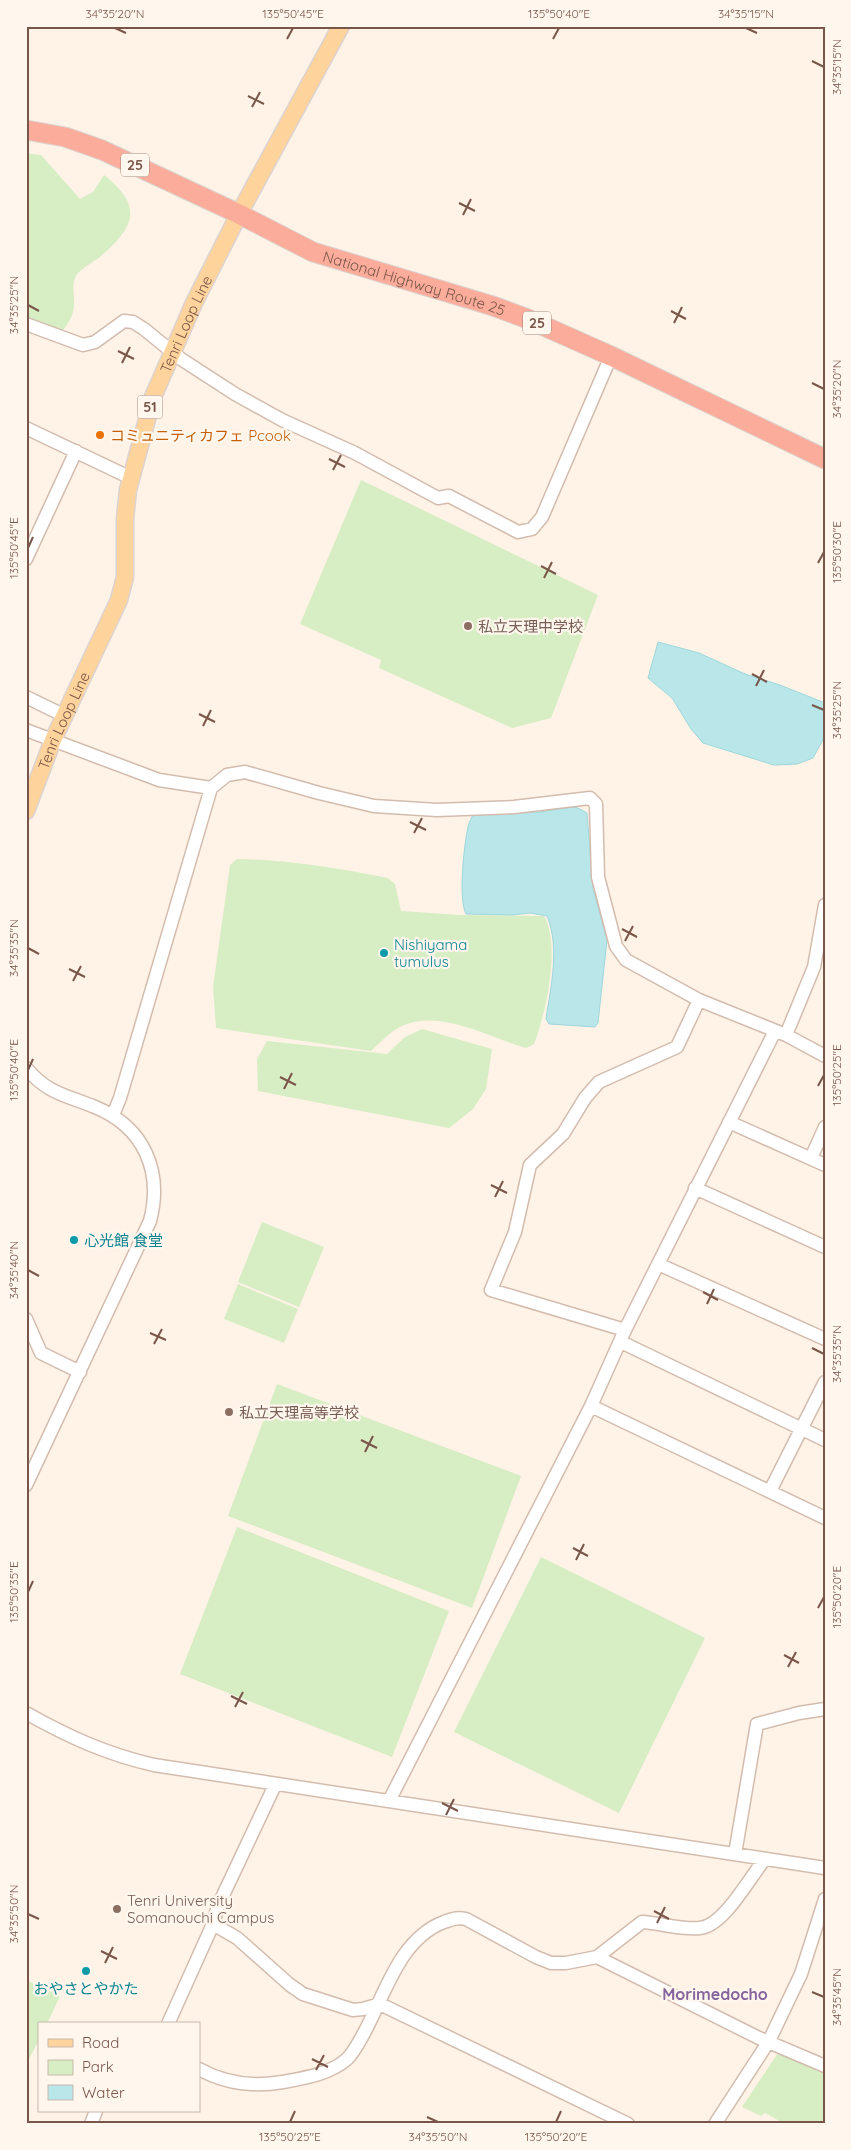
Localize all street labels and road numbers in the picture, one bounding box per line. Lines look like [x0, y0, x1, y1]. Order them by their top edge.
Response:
road number: 25 [121, 154, 149, 176]
street label: National Highway Route 25 [321, 246, 508, 319]
street label: Tenri Loop Line [155, 272, 216, 376]
road number: 25 [523, 312, 551, 334]
road number: 51 [138, 396, 162, 418]
street label: Tenri Loop Line [33, 668, 93, 772]

